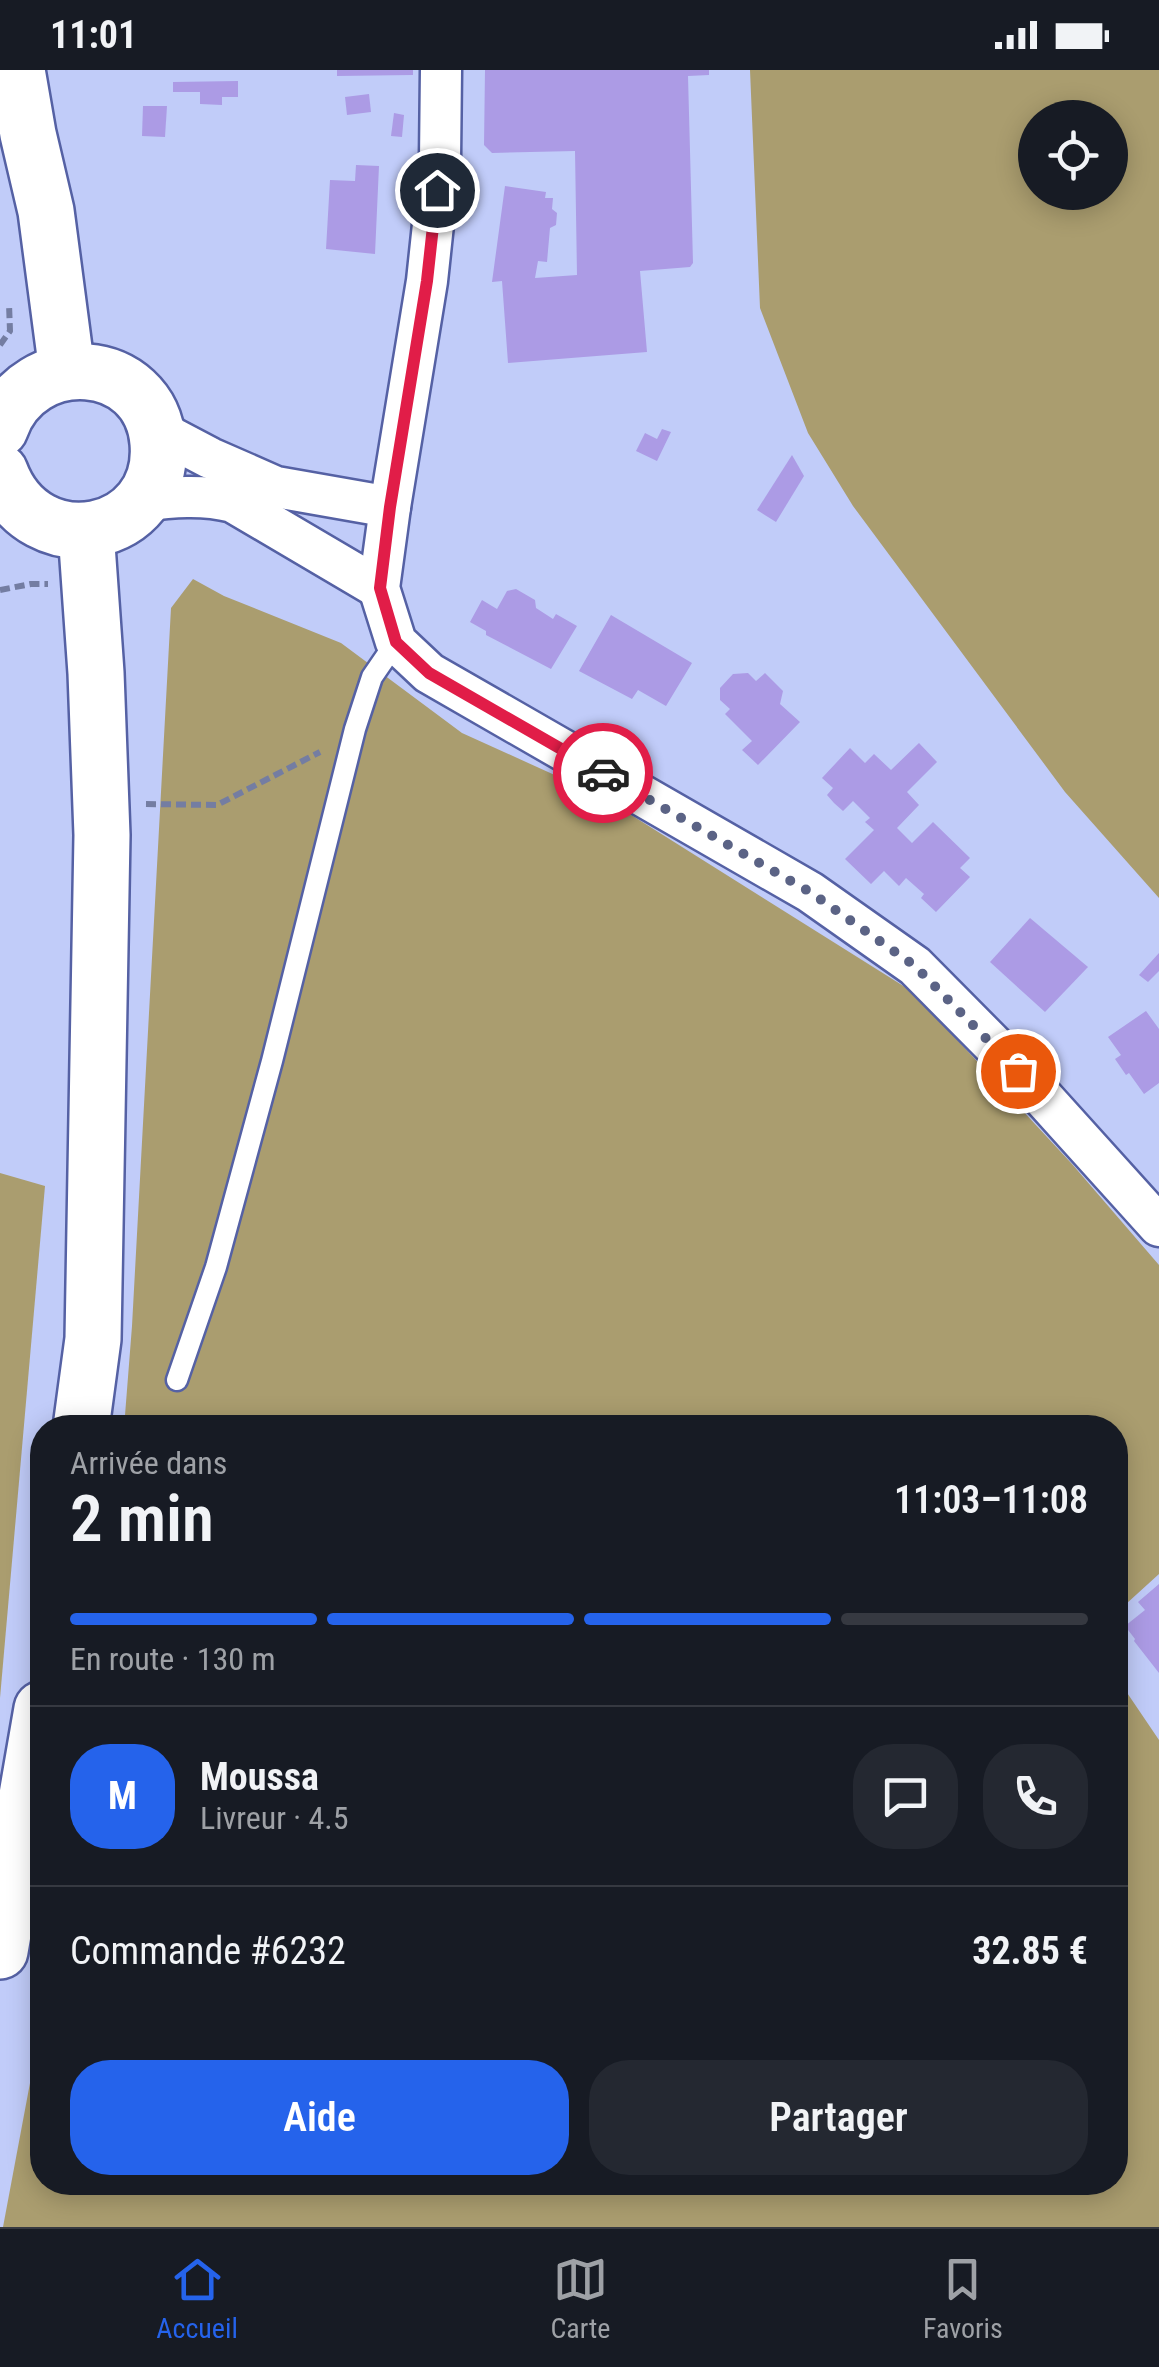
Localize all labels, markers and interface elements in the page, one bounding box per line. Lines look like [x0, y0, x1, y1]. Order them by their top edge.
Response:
text: 11:01 [50, 13, 137, 57]
map controls [1018, 100, 1128, 210]
button: locate [1018, 100, 1128, 210]
pin [395, 148, 480, 233]
icon: home [410, 163, 465, 218]
courier [553, 723, 653, 823]
icon: car [576, 746, 631, 801]
pin [976, 1029, 1061, 1114]
icon: bag [991, 1044, 1046, 1099]
text: Arrivée dans [70, 1444, 227, 1482]
text: 11:03–11:08 [894, 1478, 1088, 1522]
text: 2 min [70, 1481, 214, 1557]
text: En route · 130 m [70, 1640, 276, 1678]
button: chat [853, 1744, 958, 1849]
button: phone [983, 1744, 1088, 1849]
text: Moussa [200, 1755, 319, 1799]
text: M [108, 1774, 137, 1818]
text: Livreur · 4.5 [200, 1799, 348, 1837]
text: Commande #6232 [70, 1929, 346, 1973]
text: 32.85 € [972, 1929, 1088, 1973]
button: Aide [70, 2060, 569, 2175]
button: Partager [589, 2060, 1088, 2175]
tab: Accueil [156, 2252, 238, 2345]
tab: Carte [550, 2252, 610, 2345]
tab: Favoris [923, 2252, 1003, 2345]

